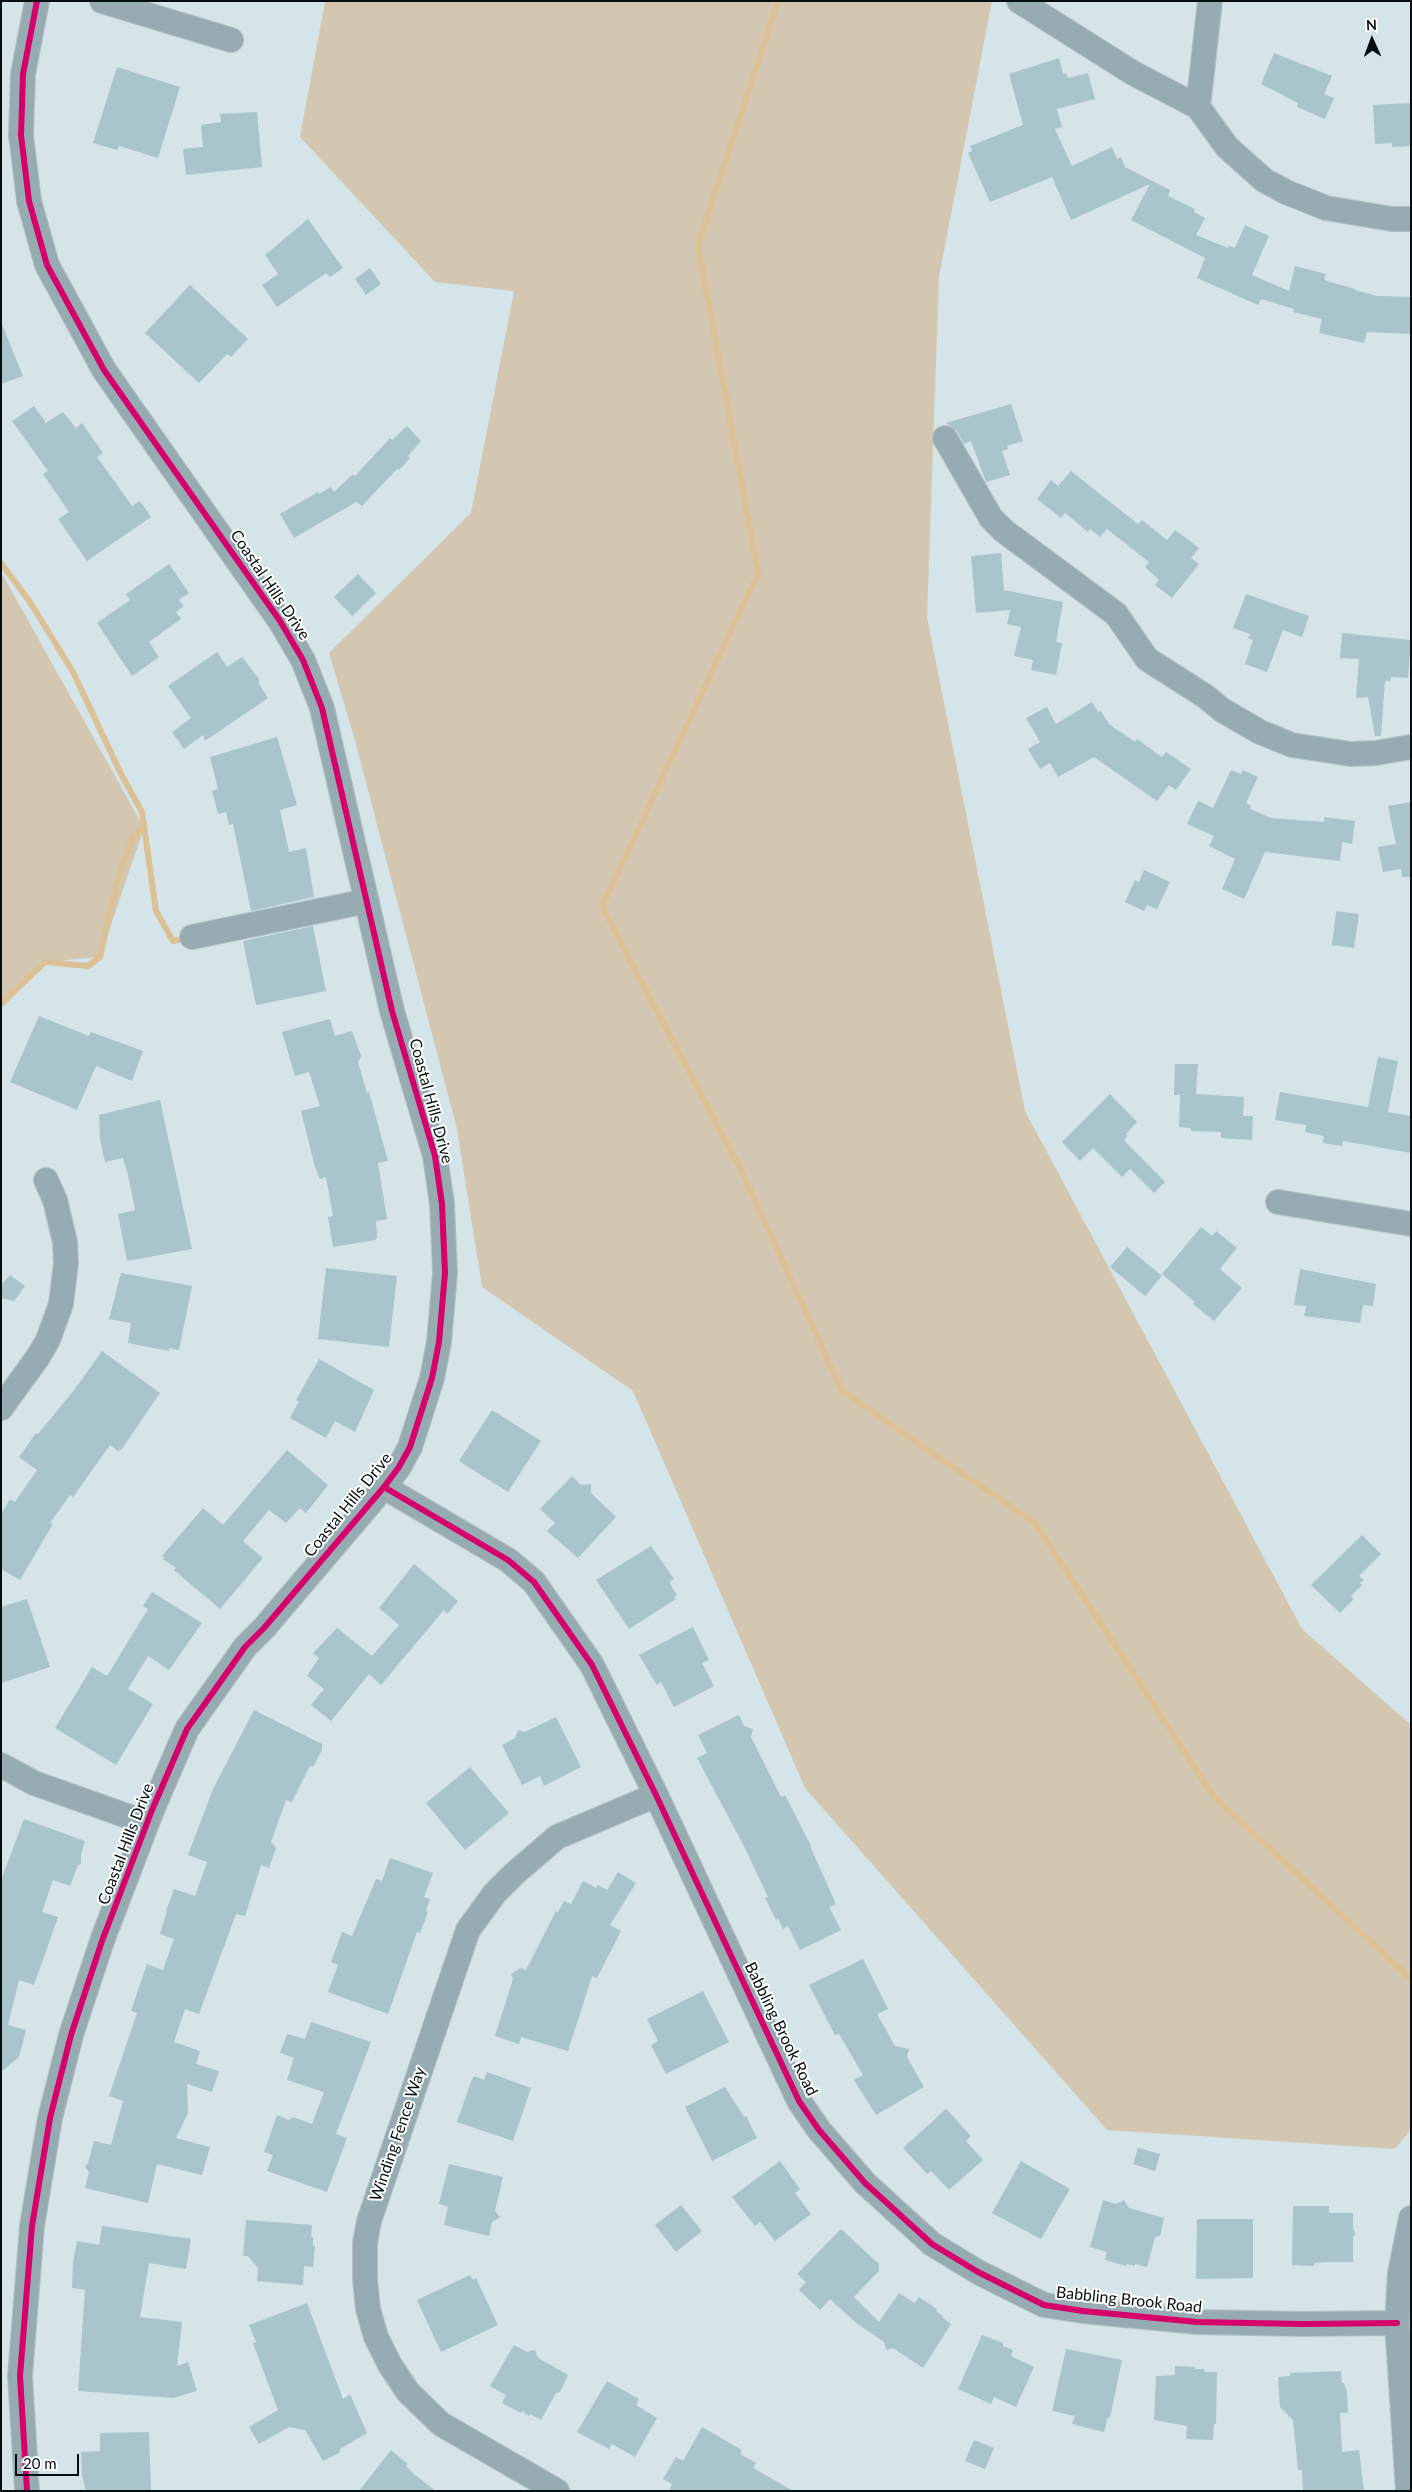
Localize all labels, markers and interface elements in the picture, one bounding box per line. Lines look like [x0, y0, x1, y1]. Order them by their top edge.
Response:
north arrow [1347, 15, 1397, 65]
text: N [1366, 16, 1377, 33]
street label: Coastal Hills Drive [226, 526, 314, 644]
street label: Coastal Hills Drive [405, 1036, 457, 1166]
street label: Coastal Hills Drive [300, 1449, 396, 1561]
street label: Coastal Hills Drive [94, 1780, 158, 1908]
street label: Babbling Brook Road [740, 1959, 822, 2099]
street label: Winding Fence Way [366, 2064, 430, 2204]
street label: Babbling Brook Road [1055, 2283, 1203, 2317]
scale bar [18, 2444, 81, 2476]
text: 20 m [23, 2454, 57, 2472]

